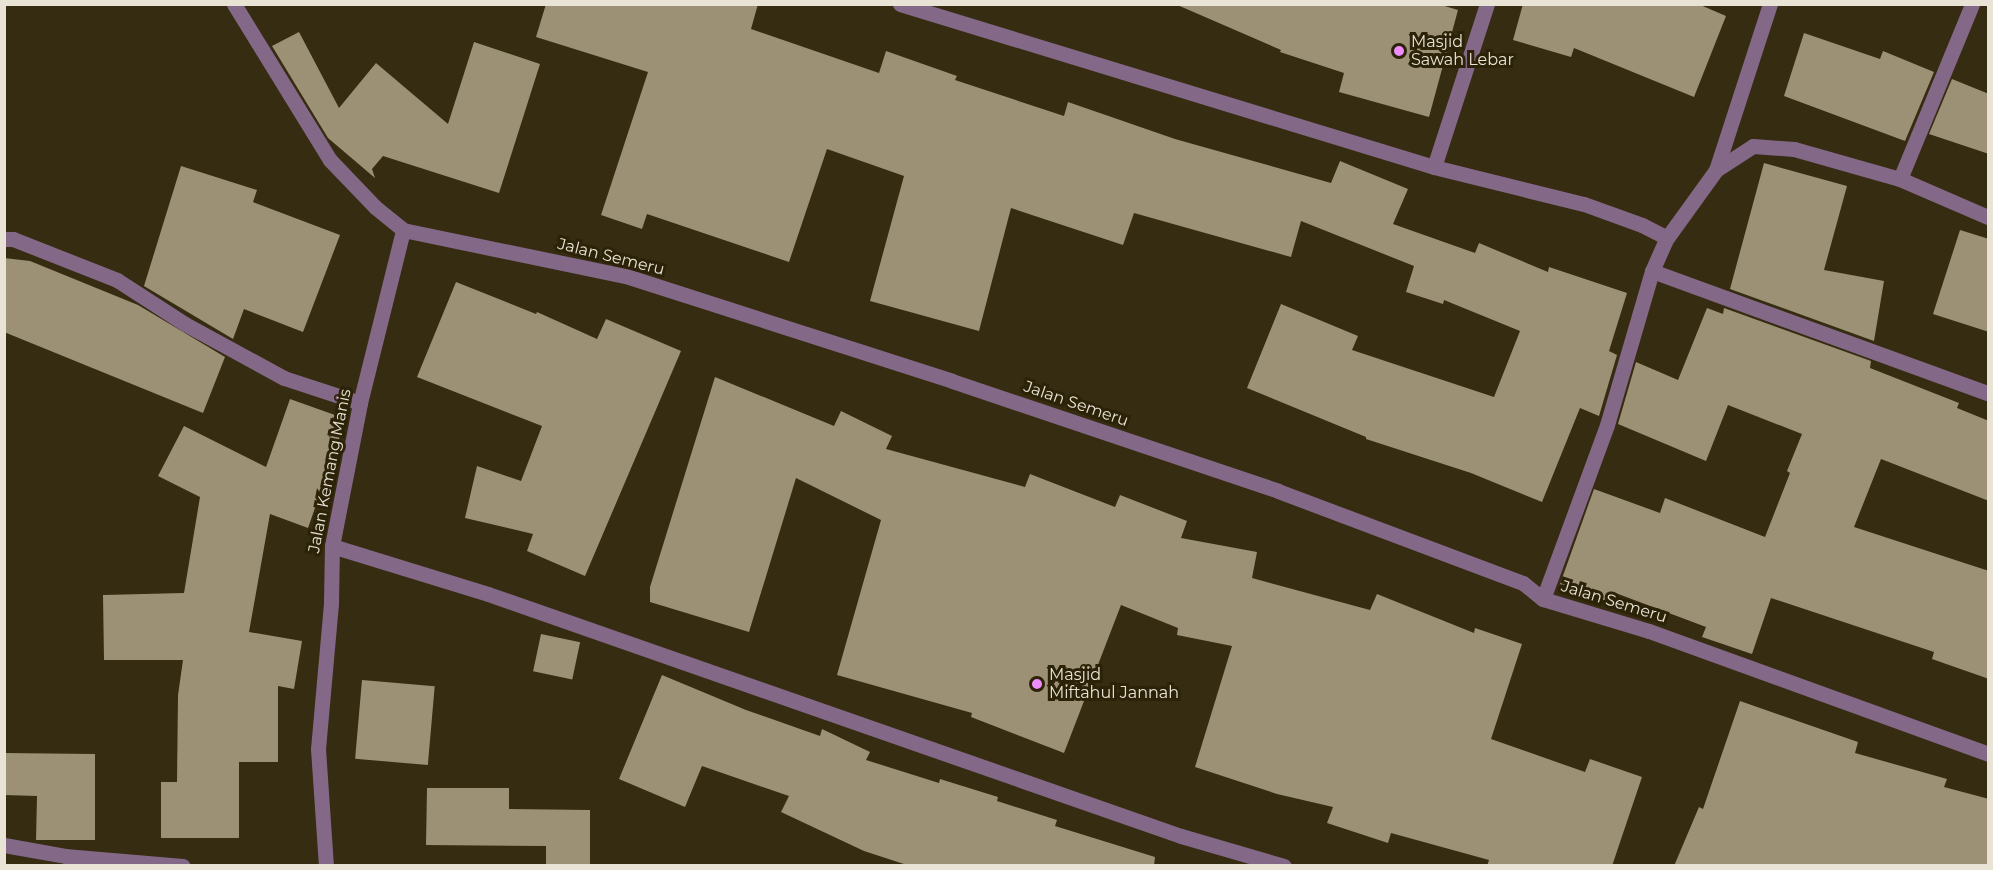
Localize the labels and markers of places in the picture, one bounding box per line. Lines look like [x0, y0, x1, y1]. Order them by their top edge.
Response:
place label: Masjid Sawah Lebar [1411, 32, 1514, 70]
marker: Masjid Sawah Lebar [1392, 44, 1406, 58]
place label: Masjid Miftahul Jannah [1049, 665, 1179, 703]
marker: Masjid Miftahul Jannah [1030, 677, 1044, 691]

